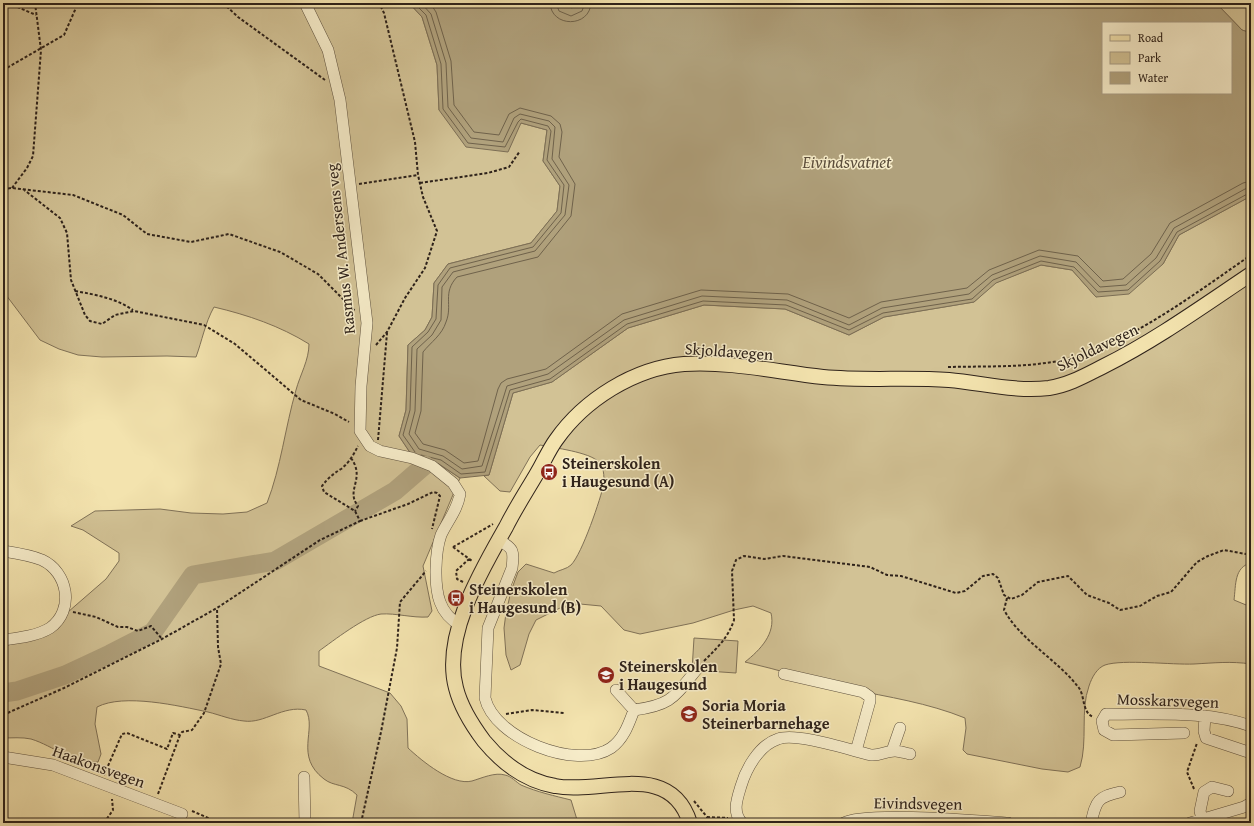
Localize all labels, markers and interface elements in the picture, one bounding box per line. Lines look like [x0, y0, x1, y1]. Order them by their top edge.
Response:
legend [1102, 22, 1232, 94]
text: Road [1138, 29, 1164, 46]
text: Park [1138, 49, 1162, 66]
text: Water [1138, 69, 1168, 86]
water label: Eivindsvatnet [801, 149, 892, 174]
street label: Rasmus W. Andersens veg [319, 163, 361, 335]
street label: Skjoldavegen [1052, 317, 1142, 377]
street label: Skjoldavegen [684, 336, 774, 366]
place label: Steinerskolen i Haugesund (A) [562, 451, 674, 493]
bus stop icon: Steinerskolen i Haugesund (A) [539, 462, 559, 482]
place label: Steinerskolen i Haugesund (B) [469, 577, 581, 619]
bus stop icon: Steinerskolen i Haugesund (B) [446, 588, 466, 608]
place label: Steinerskolen i Haugesund [619, 654, 718, 696]
school or university icon: Steinerskolen i Haugesund [596, 665, 616, 685]
street label: Mosskarsvegen [1117, 686, 1219, 714]
place label: Soria Moria Steinerbarnehage [702, 693, 830, 735]
school or university icon: Soria Moria Steinerbarnehage [679, 704, 699, 724]
street label: Haakonsvegen [50, 738, 149, 794]
street label: Eivindsvegen [874, 790, 962, 816]

